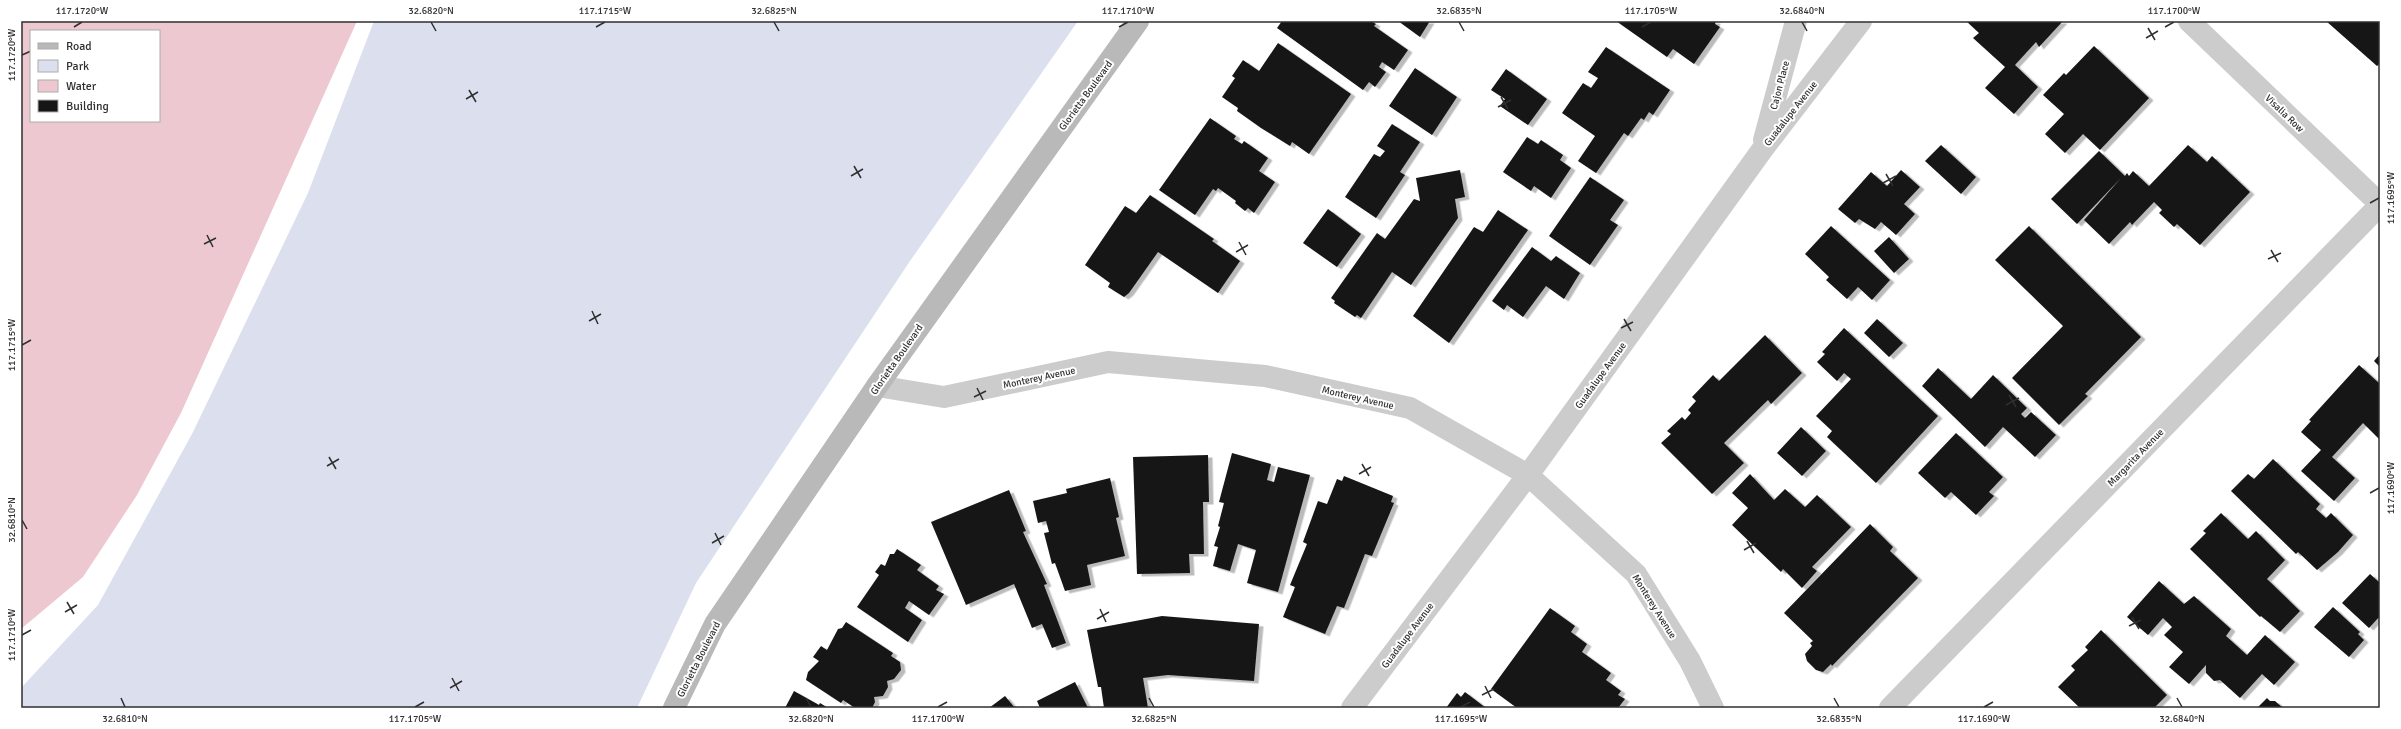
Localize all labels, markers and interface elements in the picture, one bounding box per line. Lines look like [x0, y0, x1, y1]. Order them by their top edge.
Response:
text: 117.1720°W [56, 5, 109, 17]
text: 32.6820°N [408, 5, 454, 17]
text: 117.1715°W [579, 5, 632, 17]
text: 32.6825°N [751, 5, 797, 17]
text: 117.1710°W [1102, 5, 1155, 17]
text: 32.6835°N [1436, 5, 1482, 17]
text: 117.1705°W [1625, 5, 1678, 17]
text: 32.6840°N [1779, 5, 1825, 17]
text: 117.1700°W [2148, 5, 2201, 17]
text: 117.1720°W [6, 28, 18, 81]
legend [30, 30, 160, 122]
text: Road [66, 39, 92, 54]
street label: Glorietta Boulevard [1056, 58, 1115, 133]
text: Park [66, 59, 89, 74]
street label: Cajon Place [1768, 60, 1792, 111]
text: Water [66, 79, 97, 94]
street label: Guadalupe Avenue [1762, 79, 1820, 149]
street label: Visalia Row [2263, 92, 2307, 136]
text: Building [66, 99, 109, 114]
text: 117.1695°W [2385, 171, 2397, 224]
text: 117.1715°W [6, 318, 18, 371]
street label: Glorietta Boulevard [868, 322, 926, 397]
street label: Guadalupe Avenue [1573, 340, 1629, 411]
street label: Monterey Avenue [1002, 364, 1076, 392]
street label: Monterey Avenue [1321, 384, 1395, 412]
street label: Margarita Avenue [2105, 426, 2166, 489]
text: 117.1690°W [2385, 461, 2397, 514]
text: 32.6810°N [6, 497, 18, 543]
street label: Monterey Avenue [1630, 572, 1679, 641]
street label: Guadalupe Avenue [1379, 600, 1436, 671]
text: 117.1710°W [6, 608, 18, 661]
street label: Glorietta Boulevard [675, 620, 723, 699]
text: 32.6810°N [102, 713, 148, 725]
text: 117.1705°W [389, 713, 442, 725]
text: 32.6820°N [788, 713, 834, 725]
text: 117.1700°W [912, 713, 965, 725]
text: 32.6825°N [1131, 713, 1177, 725]
text: 117.1695°W [1435, 713, 1488, 725]
text: 32.6835°N [1816, 713, 1862, 725]
text: 117.1690°W [1958, 713, 2011, 725]
text: 32.6840°N [2159, 713, 2205, 725]

